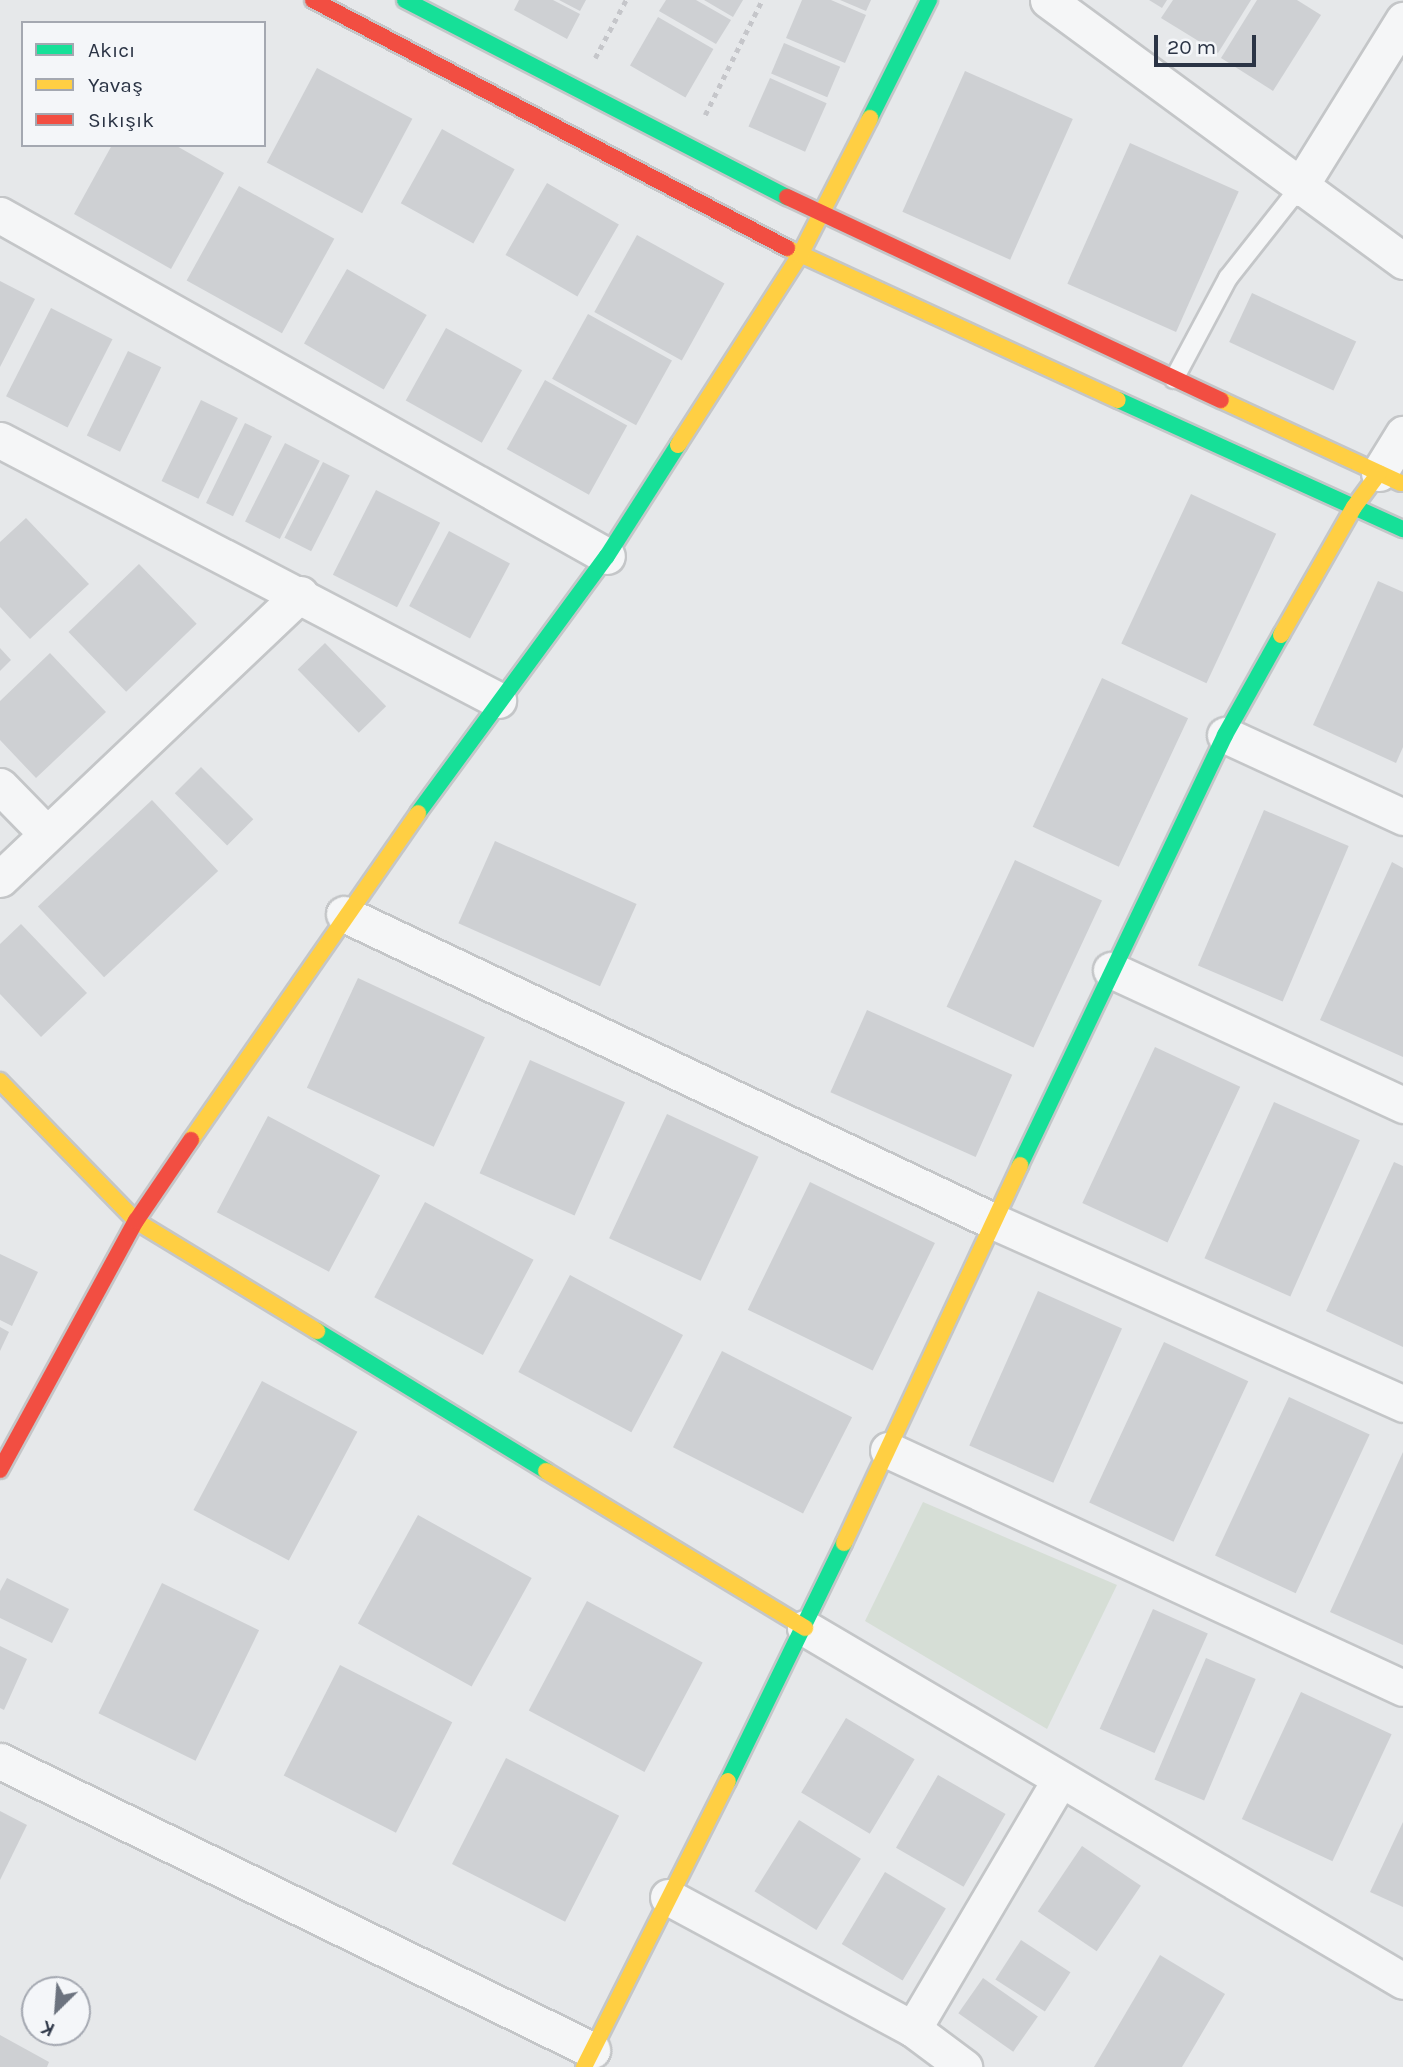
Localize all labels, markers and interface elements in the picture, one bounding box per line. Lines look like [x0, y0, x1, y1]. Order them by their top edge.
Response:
legend [21, 21, 266, 147]
scale bar [1158, 21, 1260, 65]
text: 20 m [1167, 35, 1216, 59]
text: Akıcı [88, 38, 135, 62]
text: Yavaş [88, 73, 143, 97]
text: Sıkışık [88, 108, 154, 132]
north arrow [21, 1976, 91, 2046]
text: K [38, 2016, 58, 2041]

